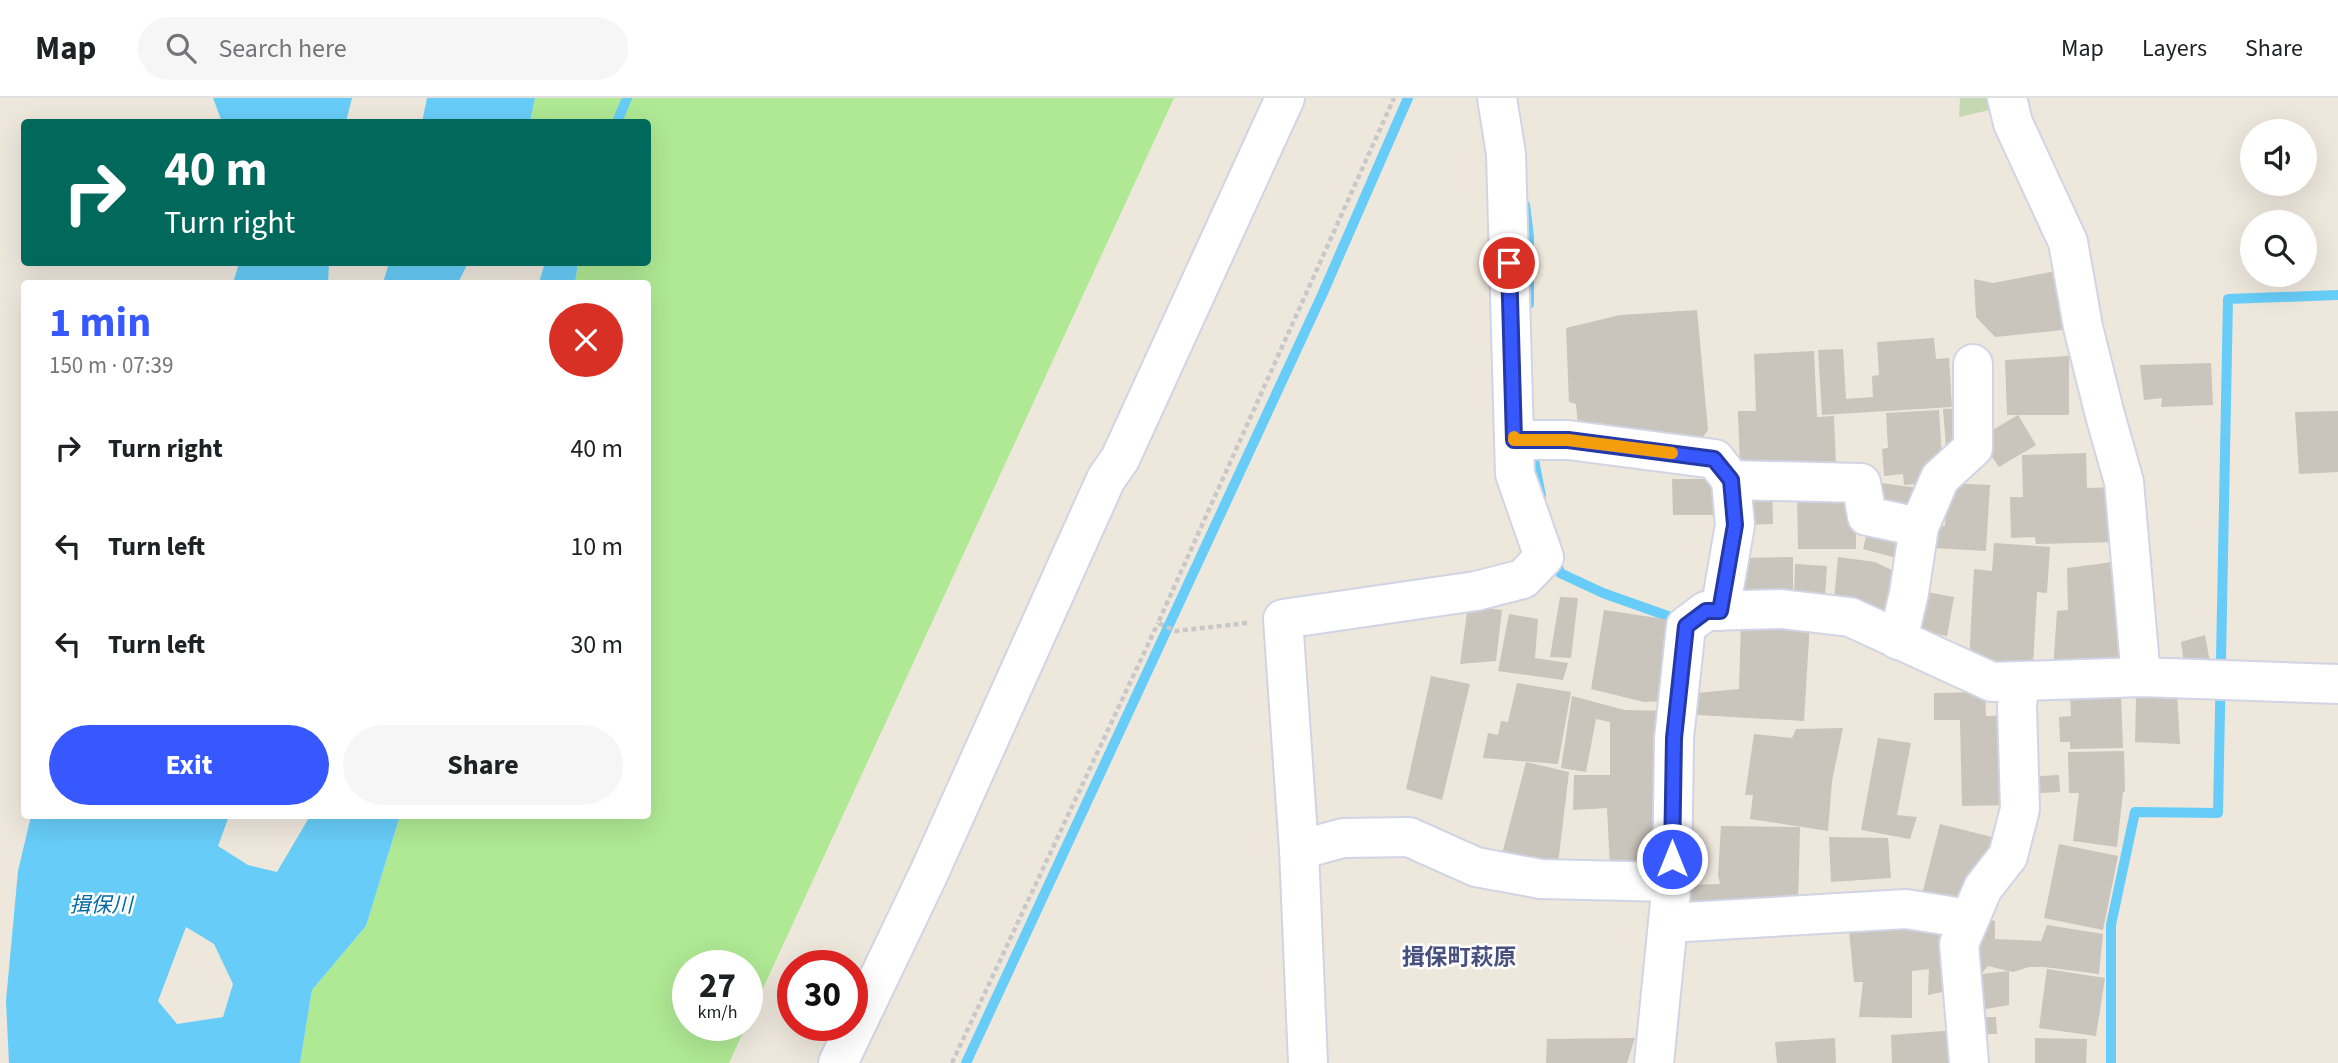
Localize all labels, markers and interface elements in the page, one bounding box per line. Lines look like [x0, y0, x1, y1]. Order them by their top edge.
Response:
search box [138, 17, 628, 80]
text: Map [35, 25, 96, 72]
icon: search [162, 29, 200, 67]
text: Search here [218, 30, 347, 67]
text: Map [2061, 31, 2104, 66]
text: Layers [2142, 31, 2207, 66]
text: Share [2245, 31, 2303, 66]
map controls [2240, 119, 2317, 287]
button: sound [2240, 119, 2317, 196]
text: 40 m [164, 135, 268, 205]
icon: right [49, 147, 140, 238]
text: Turn right [164, 200, 295, 246]
button: search [2240, 210, 2317, 287]
pin [1479, 233, 1539, 293]
icon: arrive [1490, 244, 1528, 282]
text: 1 min [49, 293, 151, 353]
button: close [549, 303, 623, 377]
text: 150 m · 07:39 [49, 349, 173, 382]
icon: right [49, 429, 87, 467]
text: Turn right [108, 430, 223, 467]
text: 40 m [570, 430, 623, 467]
icon: left [49, 527, 87, 565]
text: Turn left [108, 528, 205, 565]
text: 10 m [570, 528, 623, 565]
icon: left [49, 625, 87, 663]
text: Turn left [108, 626, 205, 663]
text: 30 m [570, 626, 623, 663]
button: Exit [49, 725, 329, 805]
button: Share [343, 725, 623, 805]
position arrow [1635, 822, 1709, 896]
water label: 揖保川 [70, 890, 134, 920]
district label: 揖保町萩原 [1402, 941, 1517, 974]
speed limit sign: 30 [777, 950, 868, 1041]
text: 27 [699, 961, 736, 1011]
text: km/h [698, 1000, 737, 1025]

